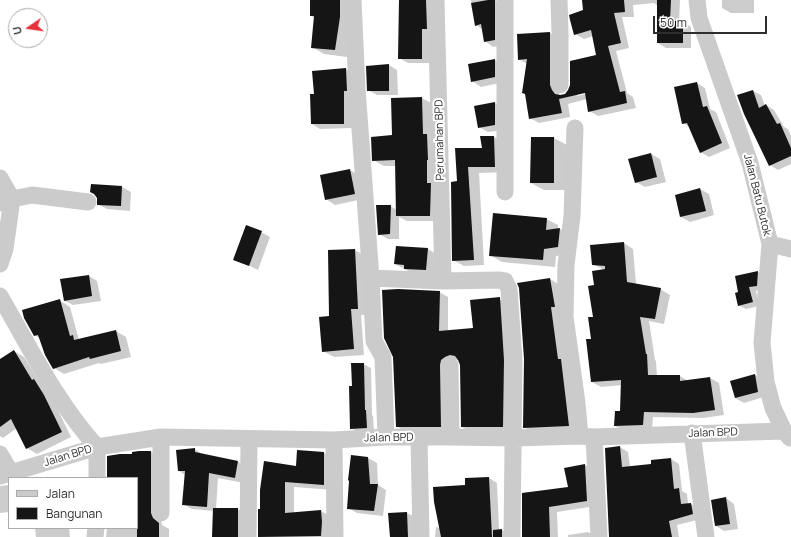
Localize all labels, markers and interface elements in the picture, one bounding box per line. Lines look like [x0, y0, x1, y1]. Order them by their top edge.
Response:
north arrow [8, 8, 48, 48]
scale bar [655, 8, 769, 34]
text: 50 m [660, 14, 687, 31]
text: U [9, 25, 25, 36]
street label: Perumahan BPD [433, 99, 447, 181]
street label: Jalan Batu Butok [740, 153, 774, 237]
street label: Jalan BPD [688, 426, 738, 440]
street label: Jalan BPD [364, 431, 414, 445]
street label: Jalan BPD [42, 442, 94, 470]
legend [8, 477, 138, 529]
text: Jalan [46, 485, 75, 502]
text: Bangunan [46, 505, 102, 522]

